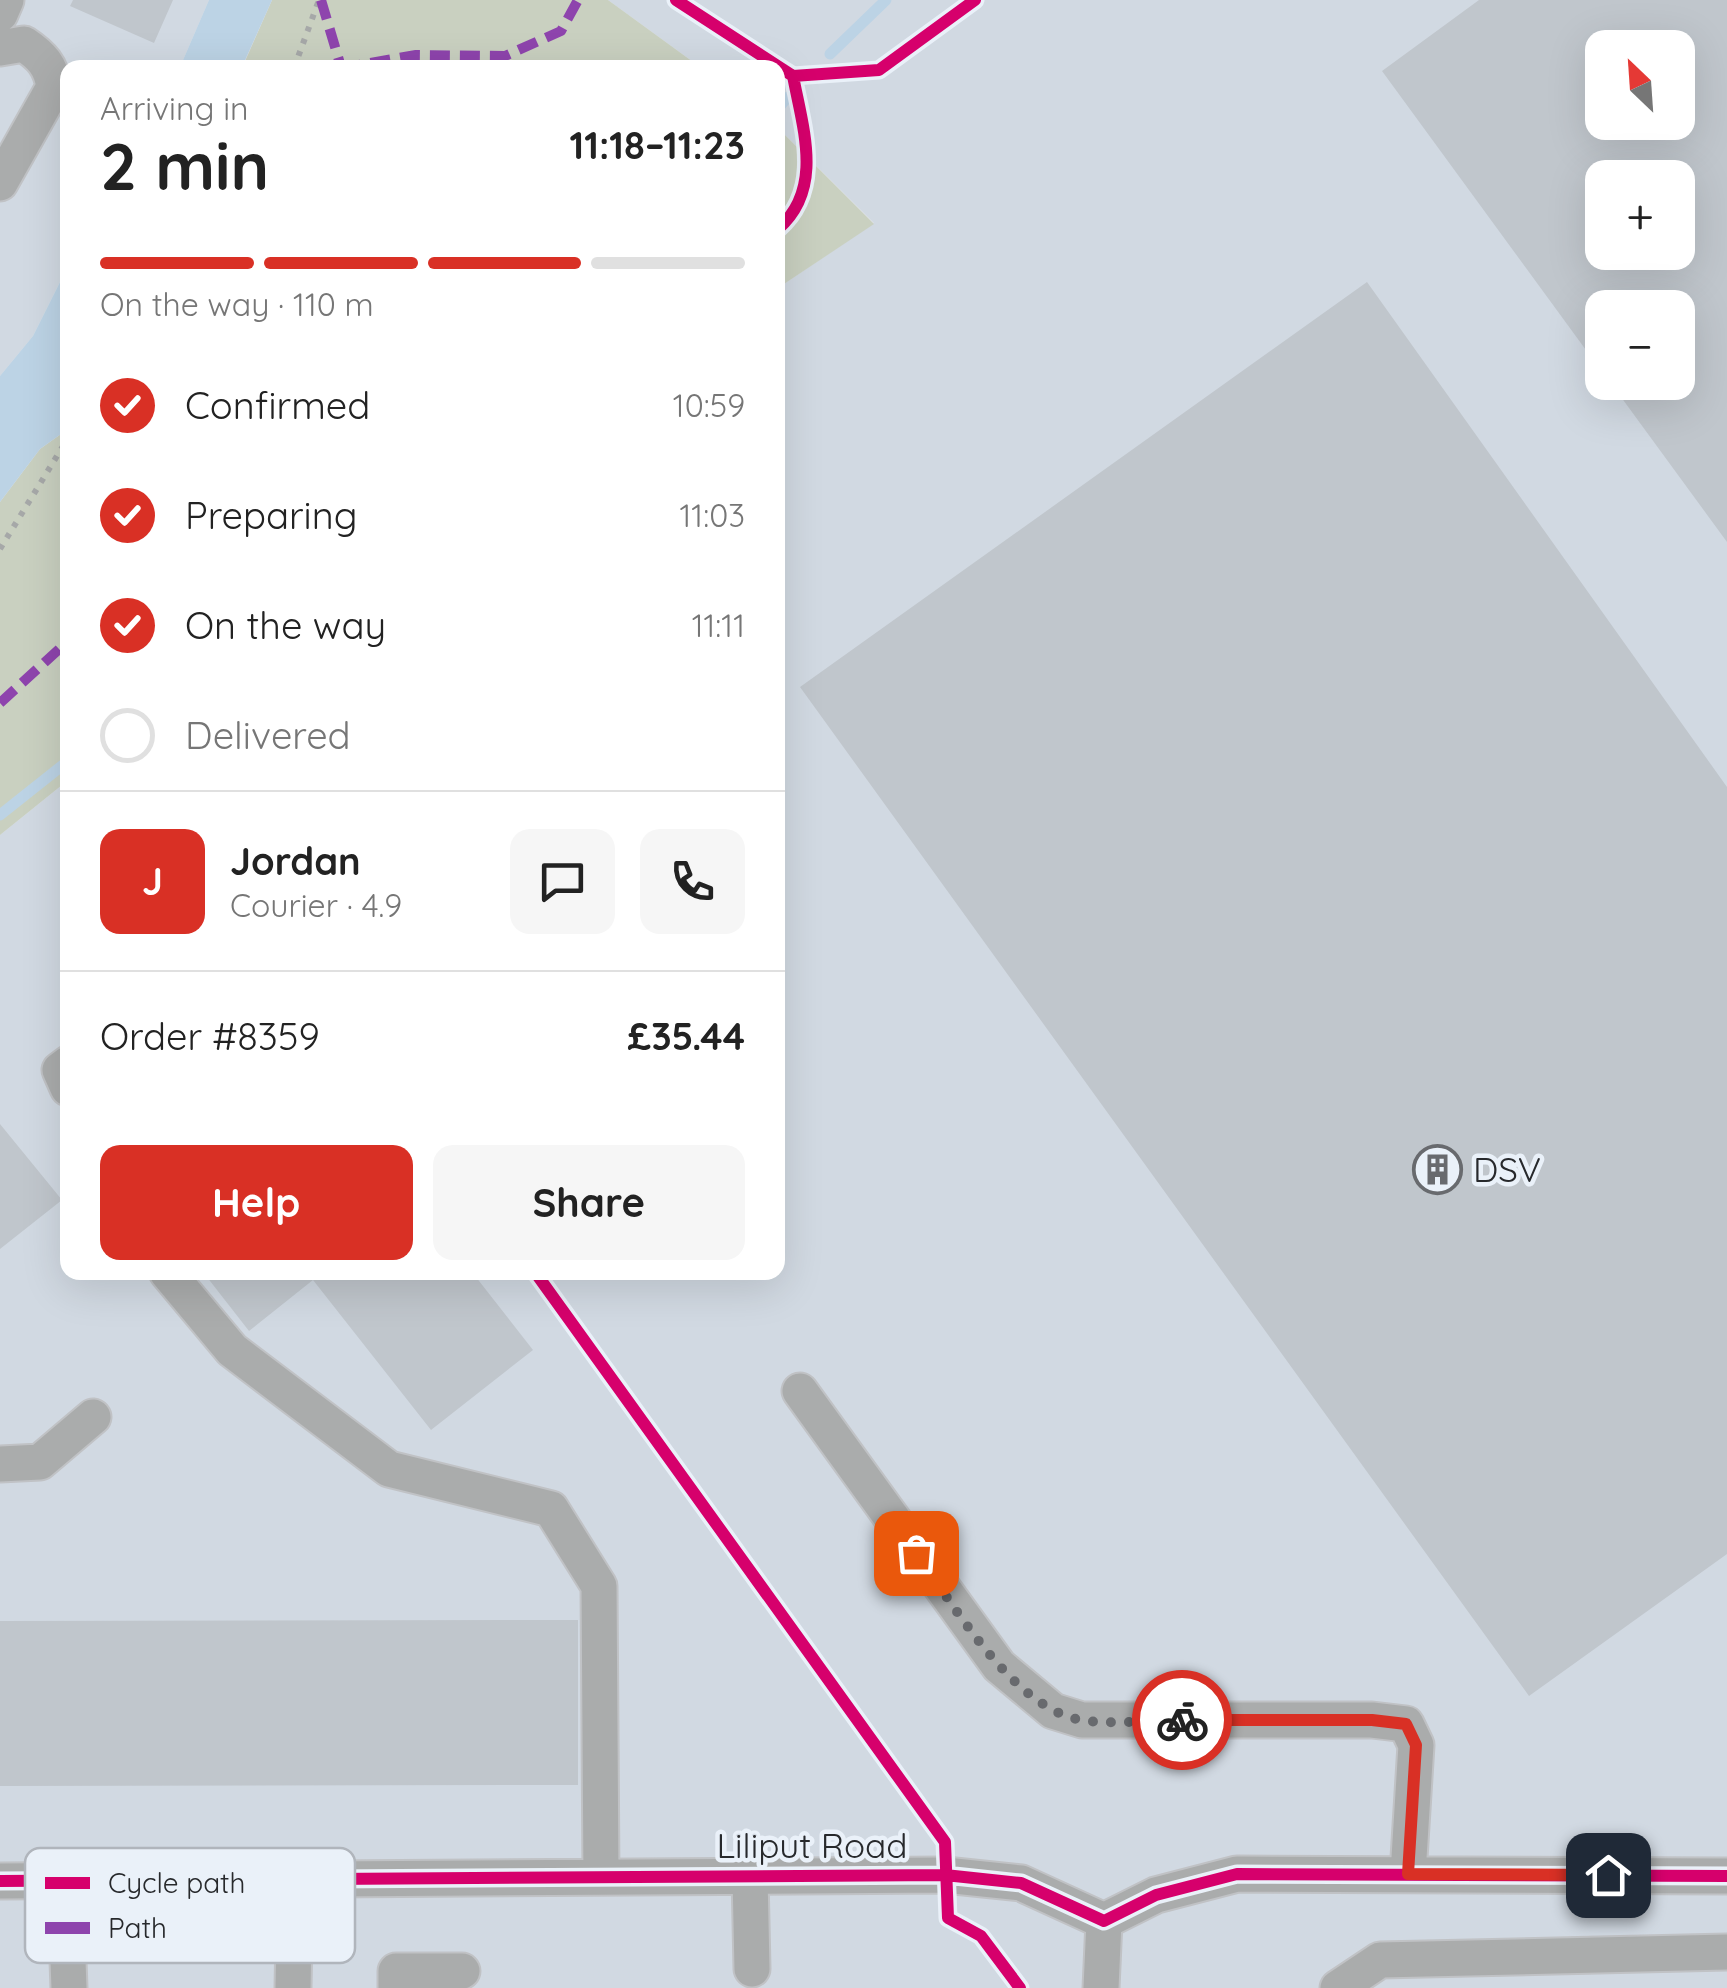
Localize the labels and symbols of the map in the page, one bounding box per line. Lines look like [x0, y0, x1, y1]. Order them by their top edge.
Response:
north arrow [1585, 30, 1695, 140]
building icon: DSV [1412, 1144, 1464, 1196]
place label: DSV [1473, 1147, 1541, 1191]
pin [874, 1511, 959, 1596]
courier [1132, 1670, 1232, 1770]
street label: Liliput Road [716, 1823, 908, 1867]
pin [1566, 1833, 1651, 1918]
legend [25, 1848, 355, 1963]
text: Cycle path [108, 1865, 246, 1900]
text: Path [108, 1910, 167, 1945]

